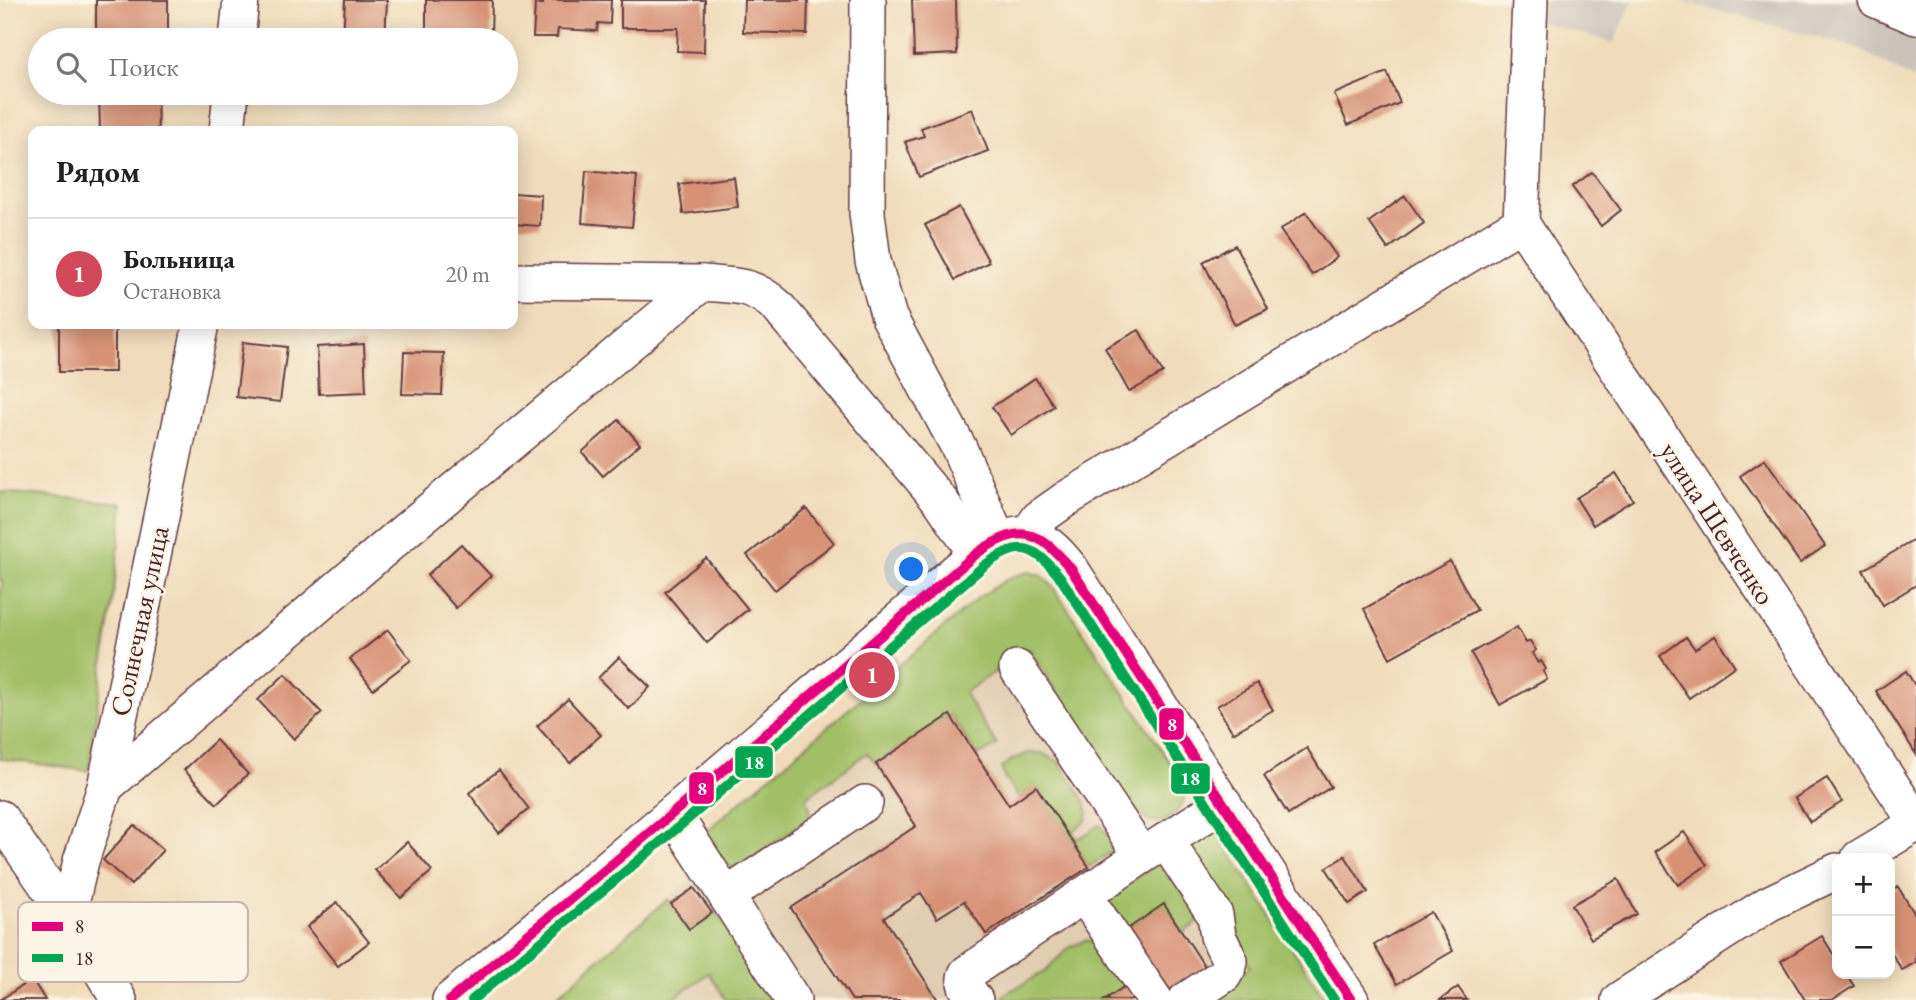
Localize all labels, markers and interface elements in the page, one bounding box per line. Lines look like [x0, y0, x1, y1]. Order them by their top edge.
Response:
search box [28, 28, 518, 105]
icon: search [52, 48, 90, 86]
text: Поиск [108, 50, 179, 84]
text: Рядом [56, 152, 140, 191]
text: Больница [123, 242, 235, 276]
text: 1 [73, 259, 85, 289]
text: 20 m [445, 259, 490, 289]
text: Остановка [123, 276, 221, 306]
street label: улица Шевченко [1652, 435, 1784, 611]
street label: Солнечная улица [101, 522, 177, 720]
your location [894, 552, 928, 586]
pin: 1 [849, 649, 895, 701]
line badge: 8 [1158, 707, 1185, 741]
text: 8 [1167, 712, 1177, 737]
line badge: 18 [734, 745, 774, 779]
text: 18 [744, 750, 764, 775]
line badge: 18 [1170, 762, 1211, 795]
text: 18 [1180, 766, 1200, 791]
line badge: 8 [688, 771, 715, 805]
text: 8 [697, 776, 707, 801]
map controls [1832, 853, 1895, 979]
button: + [1832, 853, 1895, 916]
legend [18, 902, 248, 982]
text: 8 [75, 914, 84, 939]
button: − [1832, 916, 1895, 979]
text: 18 [75, 946, 93, 971]

